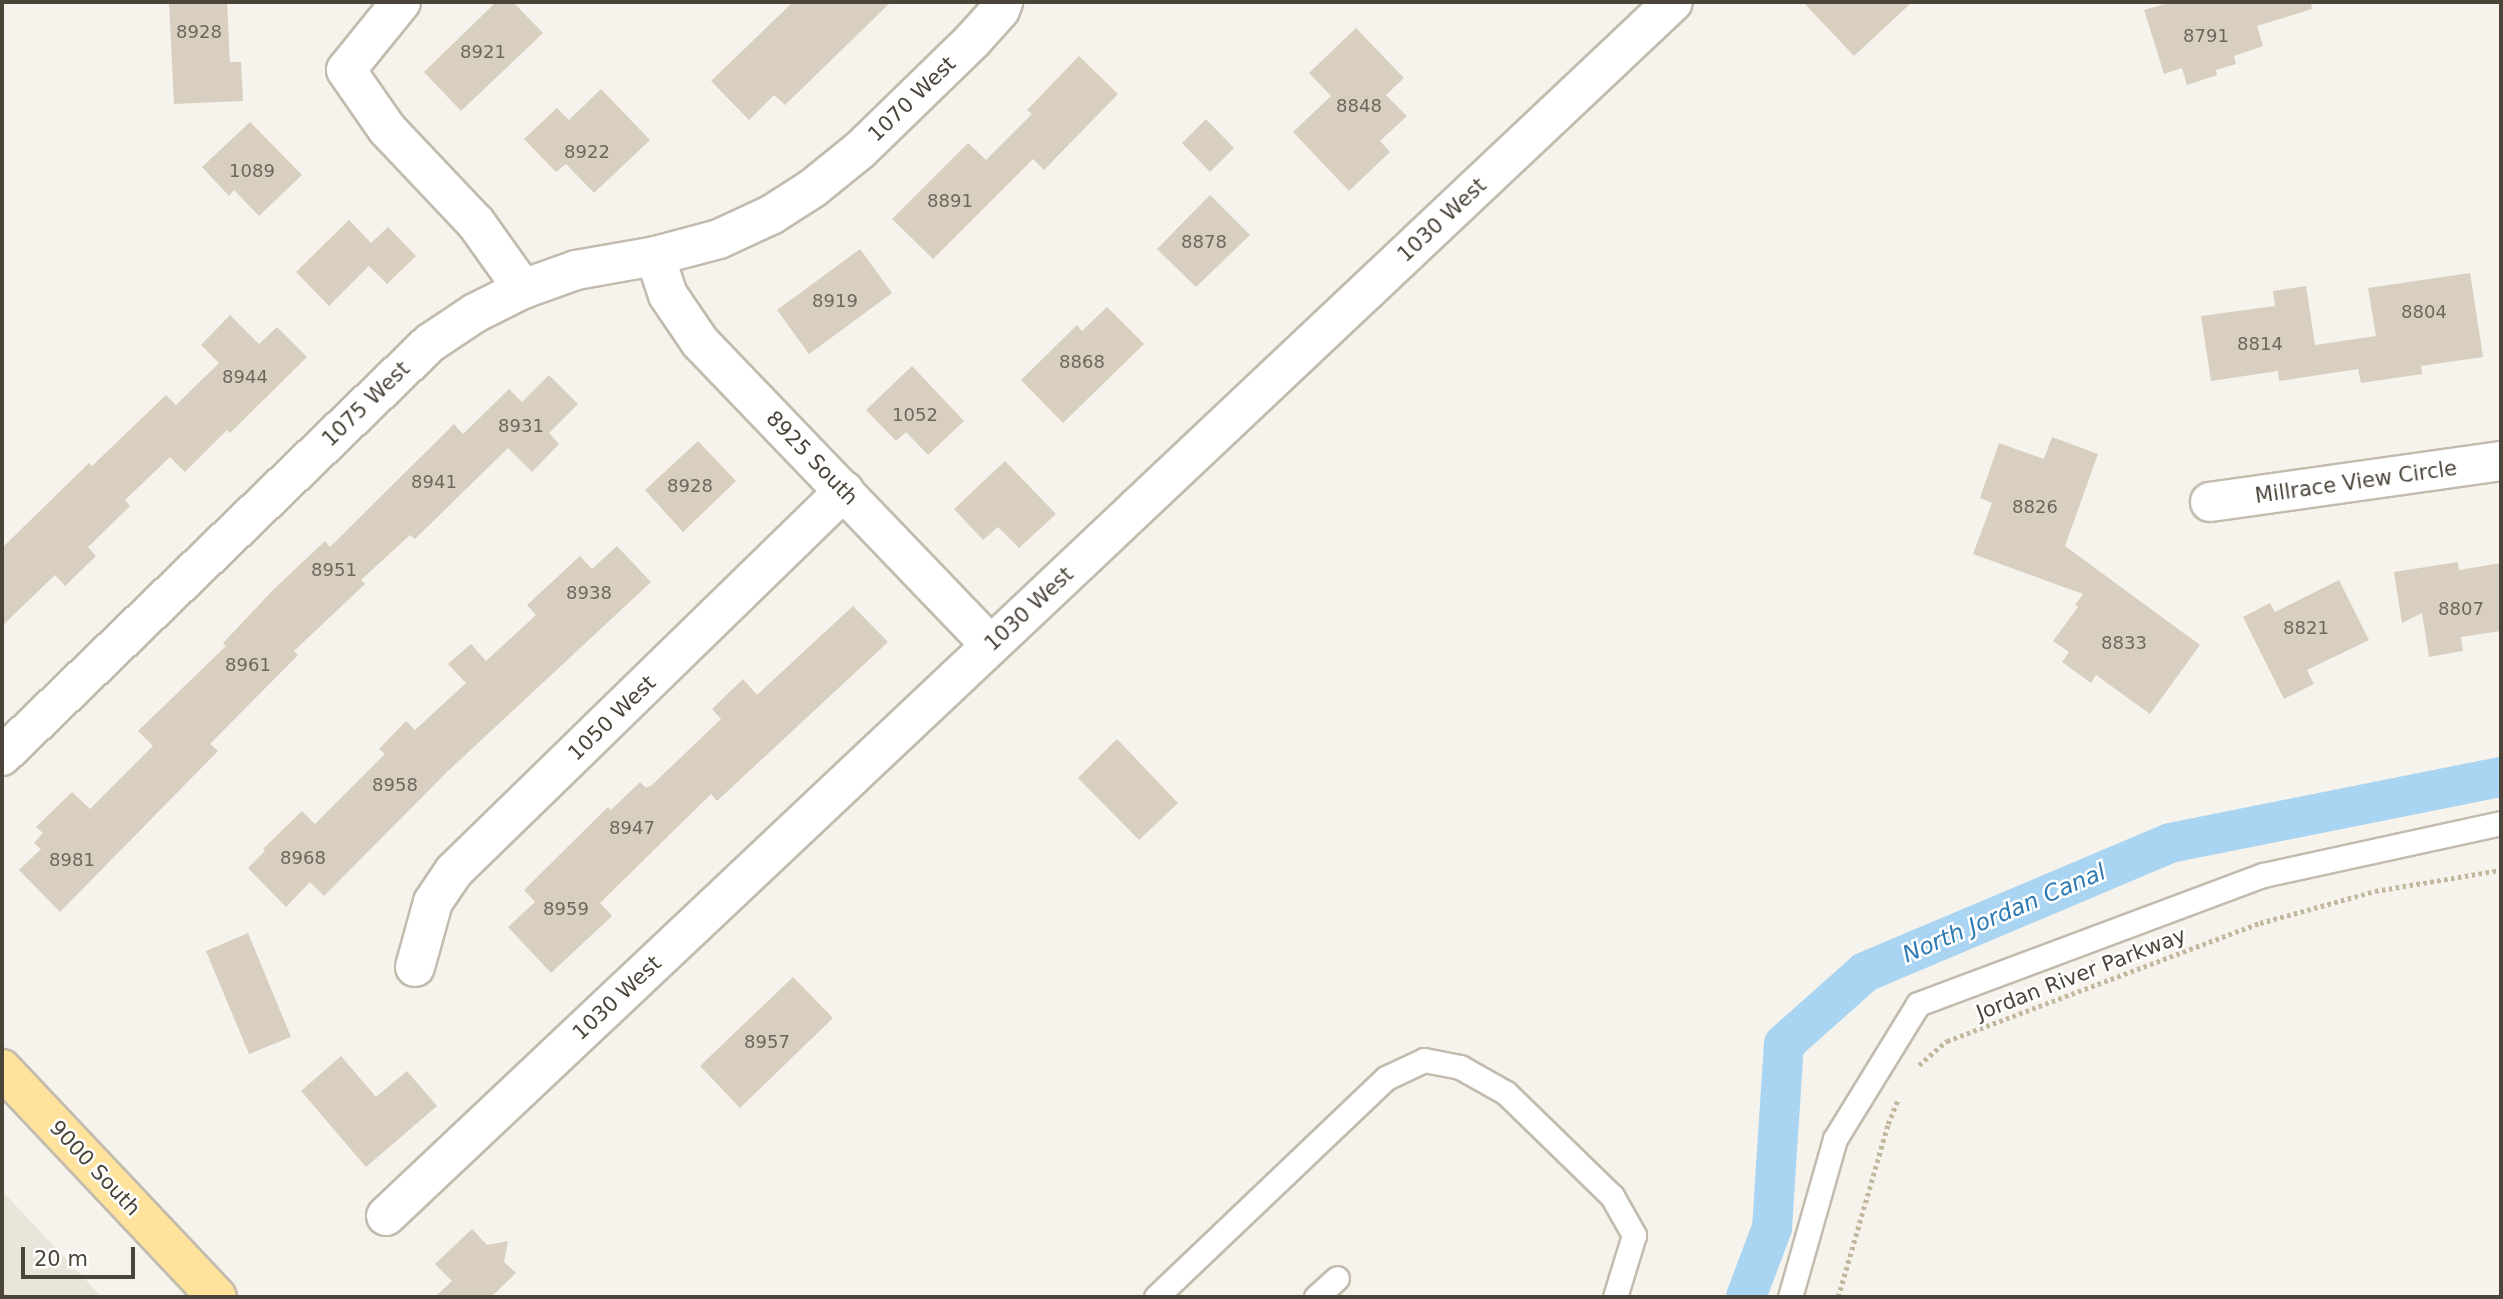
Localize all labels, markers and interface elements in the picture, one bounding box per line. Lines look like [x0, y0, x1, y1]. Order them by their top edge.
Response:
house number: 8928 [176, 21, 222, 43]
house number: 8791 [2183, 25, 2229, 47]
house number: 8921 [460, 41, 506, 63]
street label: 1070 West [863, 51, 961, 147]
house number: 8848 [1336, 95, 1382, 117]
house number: 8922 [564, 141, 610, 163]
house number: 1089 [229, 160, 275, 182]
street label: 1030 West [1393, 173, 1491, 267]
house number: 8891 [927, 190, 973, 212]
house number: 8878 [1181, 231, 1227, 253]
house number: 8919 [812, 290, 858, 312]
house number: 8804 [2401, 301, 2447, 323]
house number: 8814 [2237, 333, 2283, 355]
house number: 8868 [1059, 351, 1105, 373]
street label: 1075 West [317, 356, 415, 452]
house number: 8944 [222, 366, 268, 388]
house number: 1052 [892, 404, 938, 426]
street label: 8925 South [761, 406, 863, 510]
house number: 8931 [498, 415, 544, 437]
street label: Millrace View Circle [2253, 455, 2459, 509]
house number: 8941 [411, 471, 457, 493]
house number: 8928 [667, 475, 713, 497]
house number: 8826 [2012, 496, 2058, 518]
house number: 8951 [311, 559, 357, 581]
street label: 1030 West [980, 562, 1078, 656]
house number: 8938 [566, 582, 612, 604]
house number: 8807 [2438, 598, 2484, 620]
house number: 8821 [2283, 617, 2329, 639]
house number: 8833 [2101, 632, 2147, 654]
house number: 8961 [225, 654, 271, 676]
street label: 1050 West [563, 670, 661, 766]
house number: 8958 [372, 774, 418, 796]
house number: 8947 [609, 817, 655, 839]
house number: 8968 [280, 847, 326, 869]
house number: 8981 [49, 849, 95, 871]
water label: North Jordan Canal [1898, 858, 2110, 968]
house number: 8959 [543, 898, 589, 920]
street label: Jordan River Parkway [1973, 922, 2189, 1026]
street label: 1030 West [568, 951, 666, 1045]
house number: 8957 [744, 1031, 790, 1053]
street label: 9000 South [44, 1115, 146, 1221]
scale bar [24, 1232, 138, 1276]
text: 20 m [34, 1247, 88, 1271]

